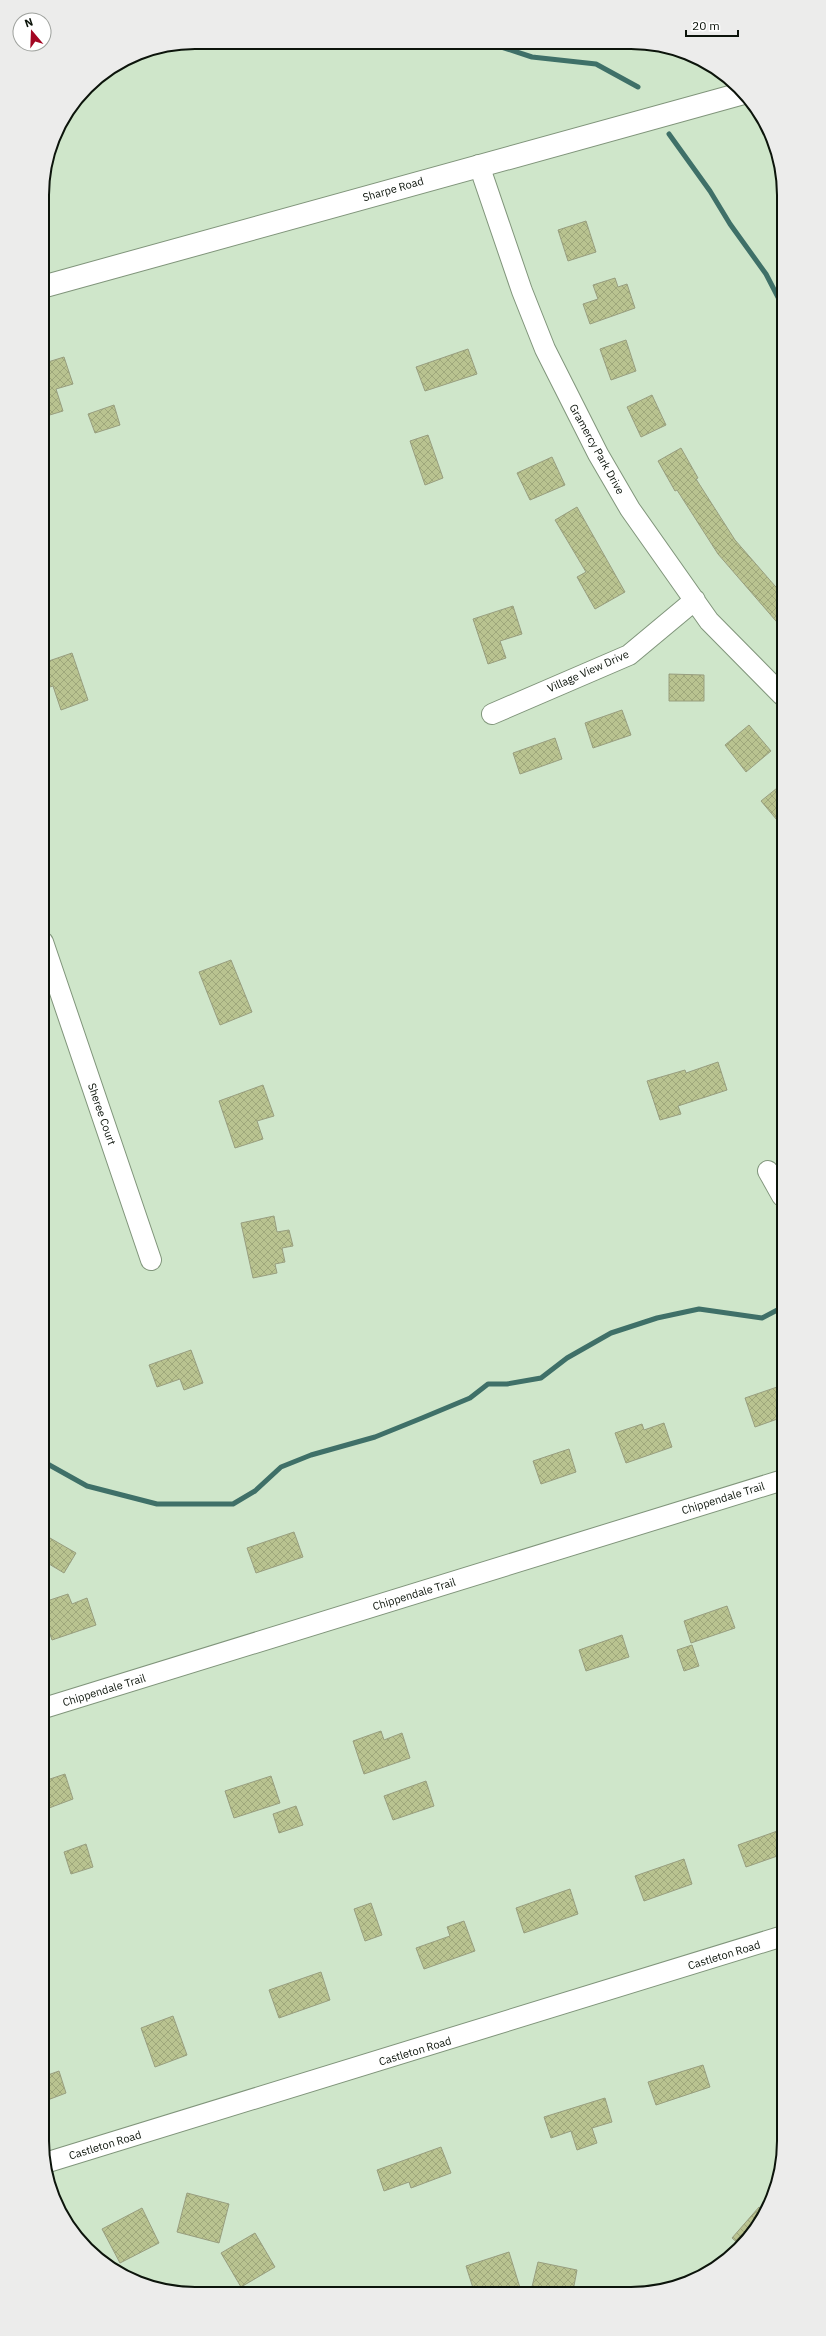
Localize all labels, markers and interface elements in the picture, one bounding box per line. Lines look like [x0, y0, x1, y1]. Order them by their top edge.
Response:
north arrow [12, 12, 52, 52]
scale bar [686, 12, 738, 38]
text: N [23, 15, 35, 30]
text: 20 m [692, 18, 720, 33]
street label: Sharpe Road [361, 174, 425, 204]
street label: Gramercy Park Drive [566, 401, 628, 497]
street label: Village View Drive [545, 647, 631, 695]
street label: Sheree Court [85, 1081, 119, 1147]
street label: Chippendale Trail [680, 1479, 766, 1517]
street label: Chippendale Trail [371, 1575, 457, 1613]
street label: Chippendale Trail [61, 1671, 147, 1709]
street label: Castleton Road [686, 1937, 762, 1973]
street label: Castleton Road [377, 2033, 453, 2069]
street label: Castleton Road [67, 2127, 143, 2163]

